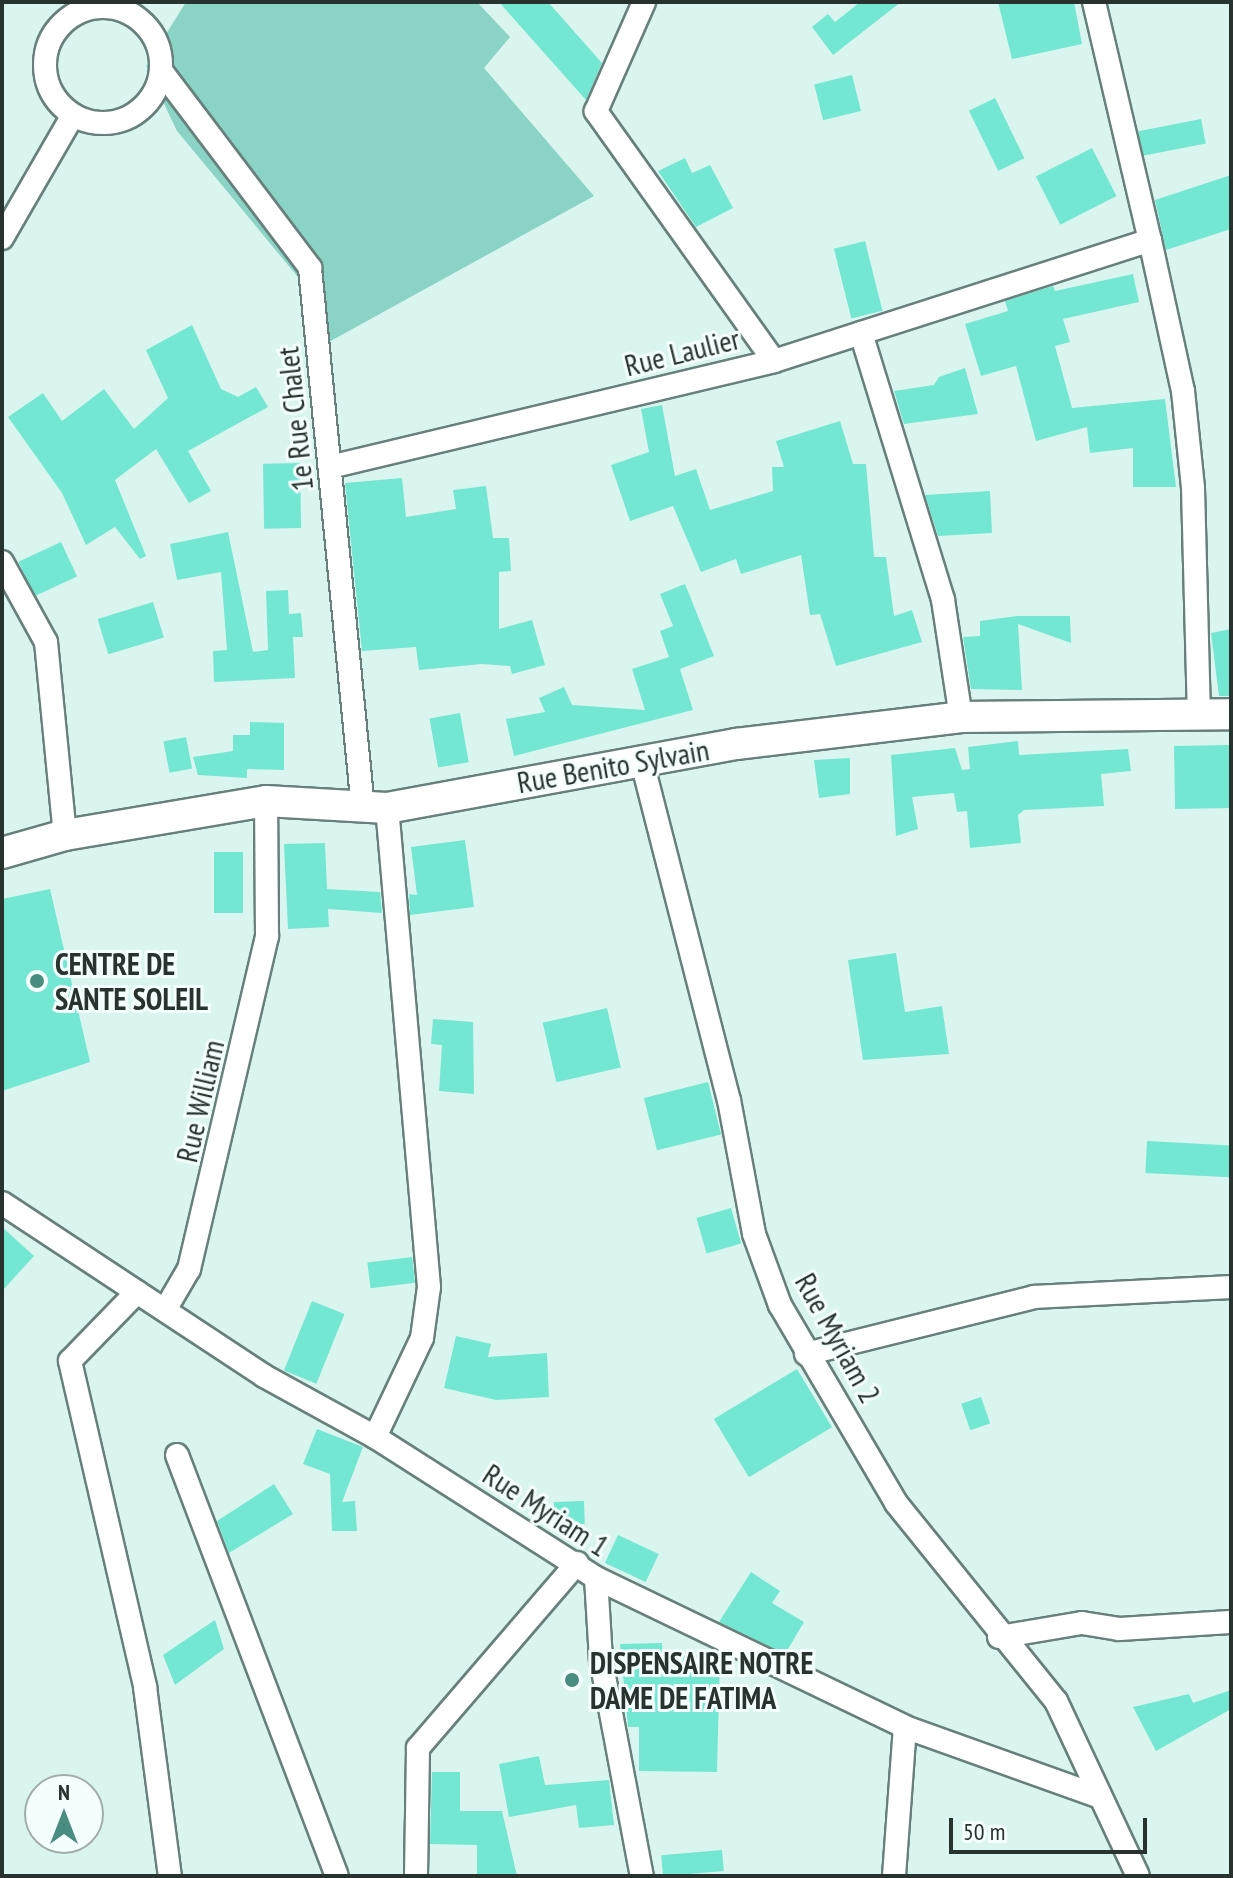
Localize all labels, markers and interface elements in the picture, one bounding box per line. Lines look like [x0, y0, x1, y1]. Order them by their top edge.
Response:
street label: Rue Laulier [621, 320, 743, 384]
street label: 1e Rue Chalet [270, 345, 320, 493]
street label: Rue Benito Sylvain [514, 731, 712, 801]
place label: CENTRE DE SANTE SOLEIL [55, 946, 208, 1016]
marker: CENTRE DE SANTE SOLEIL [26, 970, 48, 992]
street label: Rue William [168, 1036, 232, 1166]
street label: Rue Myriam 2 [788, 1267, 888, 1409]
street label: Rue Myriam 1 [476, 1456, 616, 1564]
place label: DISPENSAIRE NOTRE DAME DE FATIMA [590, 1645, 813, 1716]
marker: DISPENSAIRE NOTRE DAME DE FATIMA [561, 1669, 583, 1691]
north arrow [24, 1774, 104, 1854]
text: N [58, 1778, 70, 1806]
scale bar [953, 1802, 1151, 1852]
text: 50 m [963, 1816, 1005, 1847]

